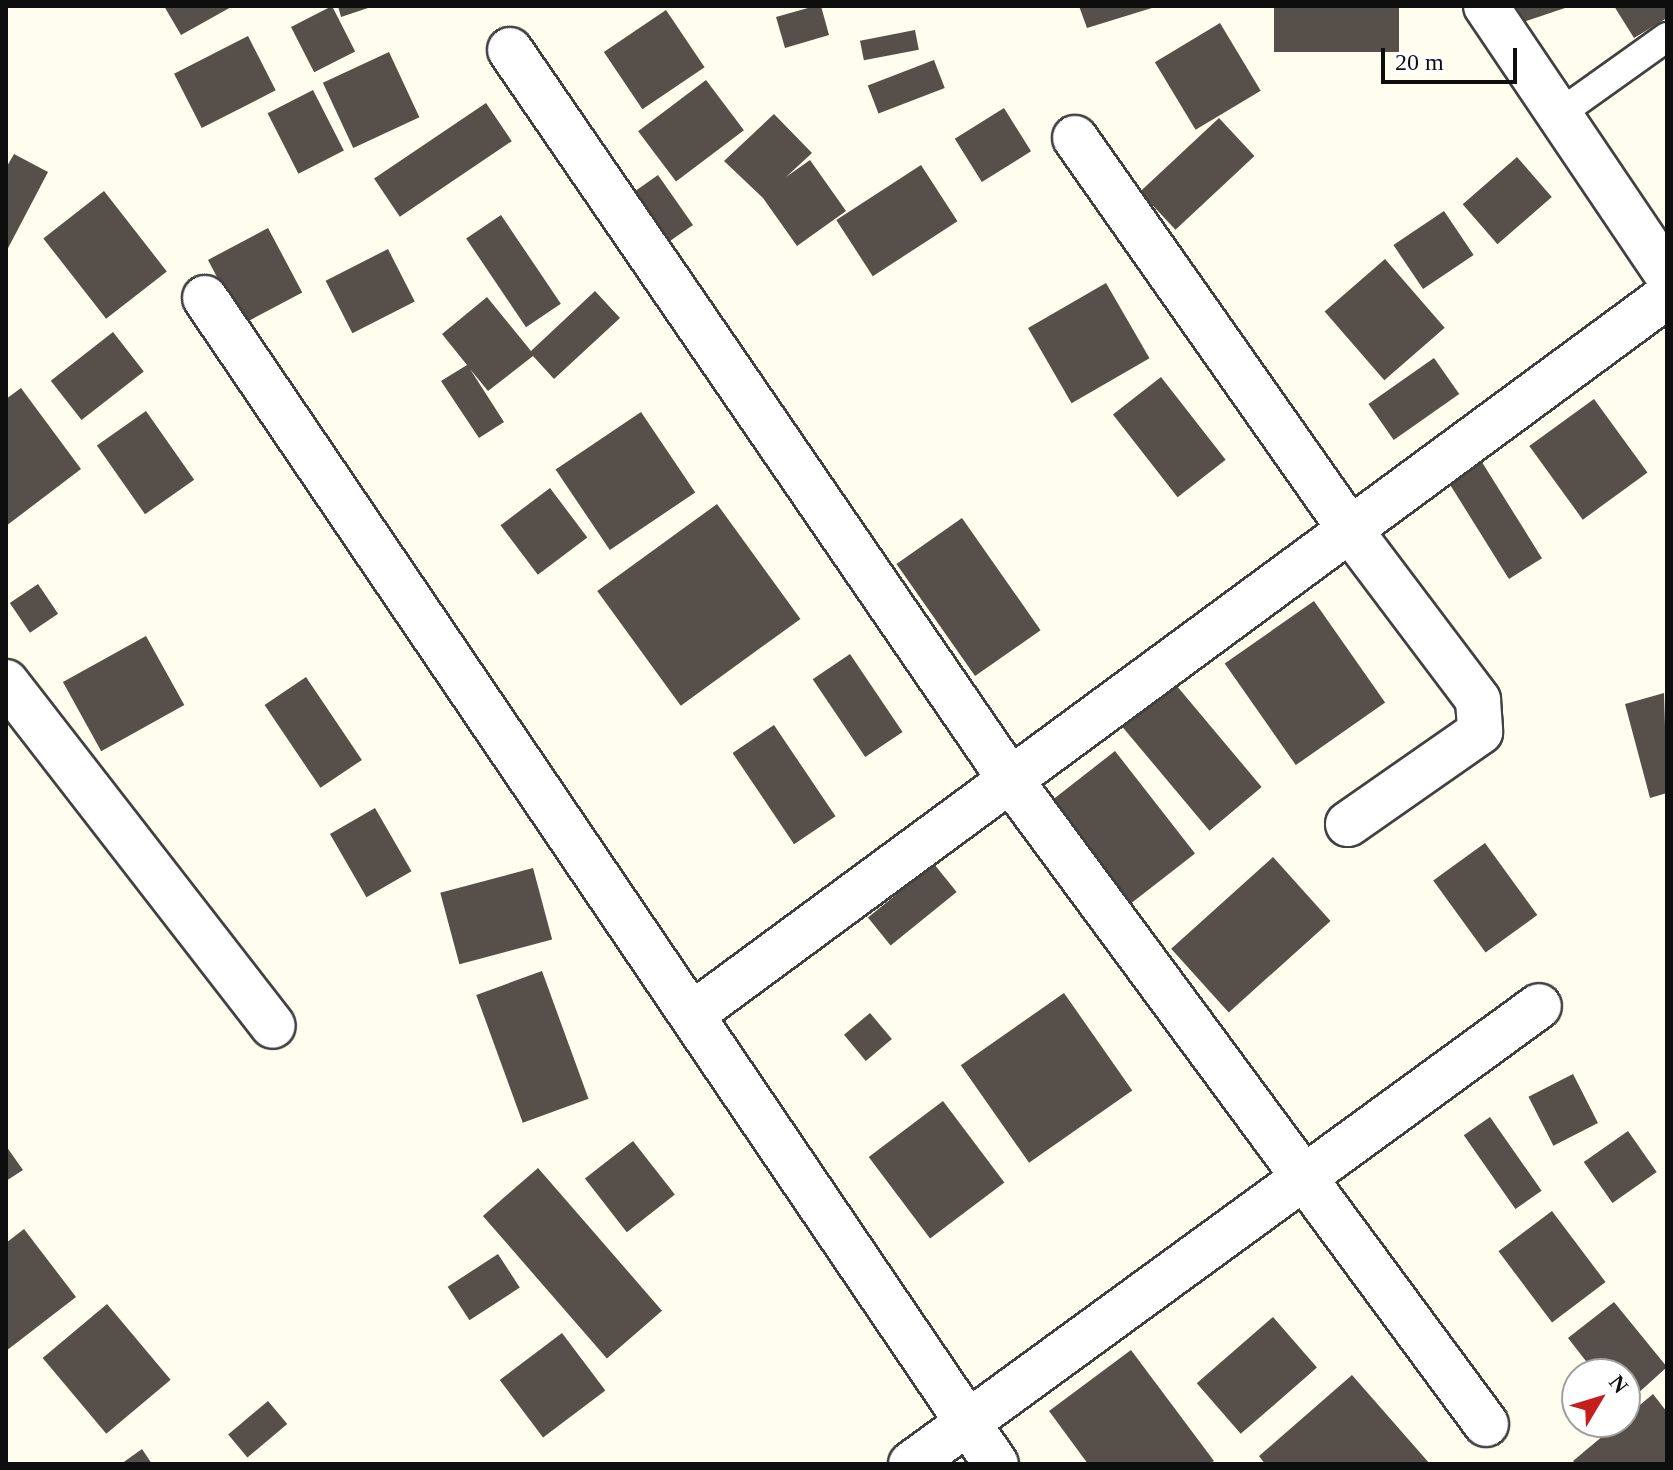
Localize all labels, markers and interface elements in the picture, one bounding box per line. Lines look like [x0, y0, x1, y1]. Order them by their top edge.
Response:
scale bar [1385, 32, 1521, 82]
text: 20 m [1395, 49, 1444, 75]
north arrow [1561, 1358, 1641, 1438]
text: N [1604, 1370, 1633, 1398]

